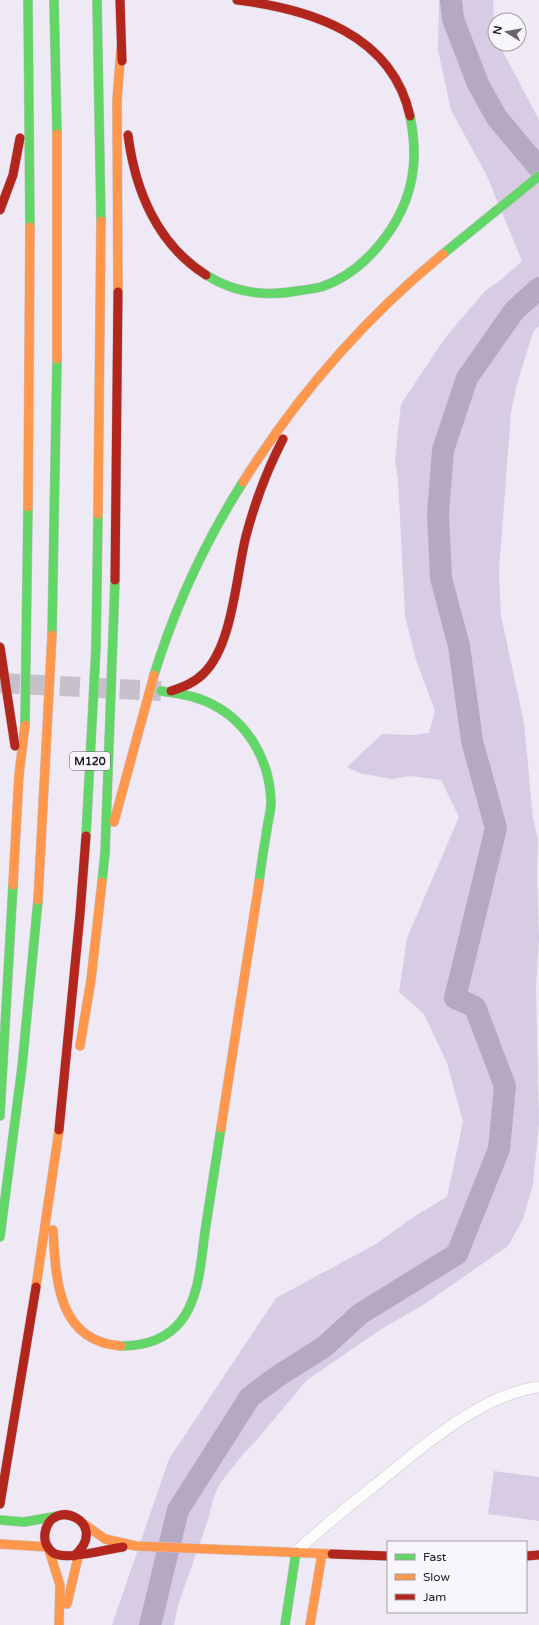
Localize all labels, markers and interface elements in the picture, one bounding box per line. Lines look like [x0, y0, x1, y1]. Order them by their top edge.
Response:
north arrow [487, 12, 527, 52]
text: N [490, 25, 505, 36]
road number: M120 [70, 752, 110, 770]
legend [387, 1541, 527, 1613]
text: Fast [423, 1550, 447, 1564]
text: Slow [423, 1570, 450, 1584]
text: Jam [423, 1590, 446, 1604]

